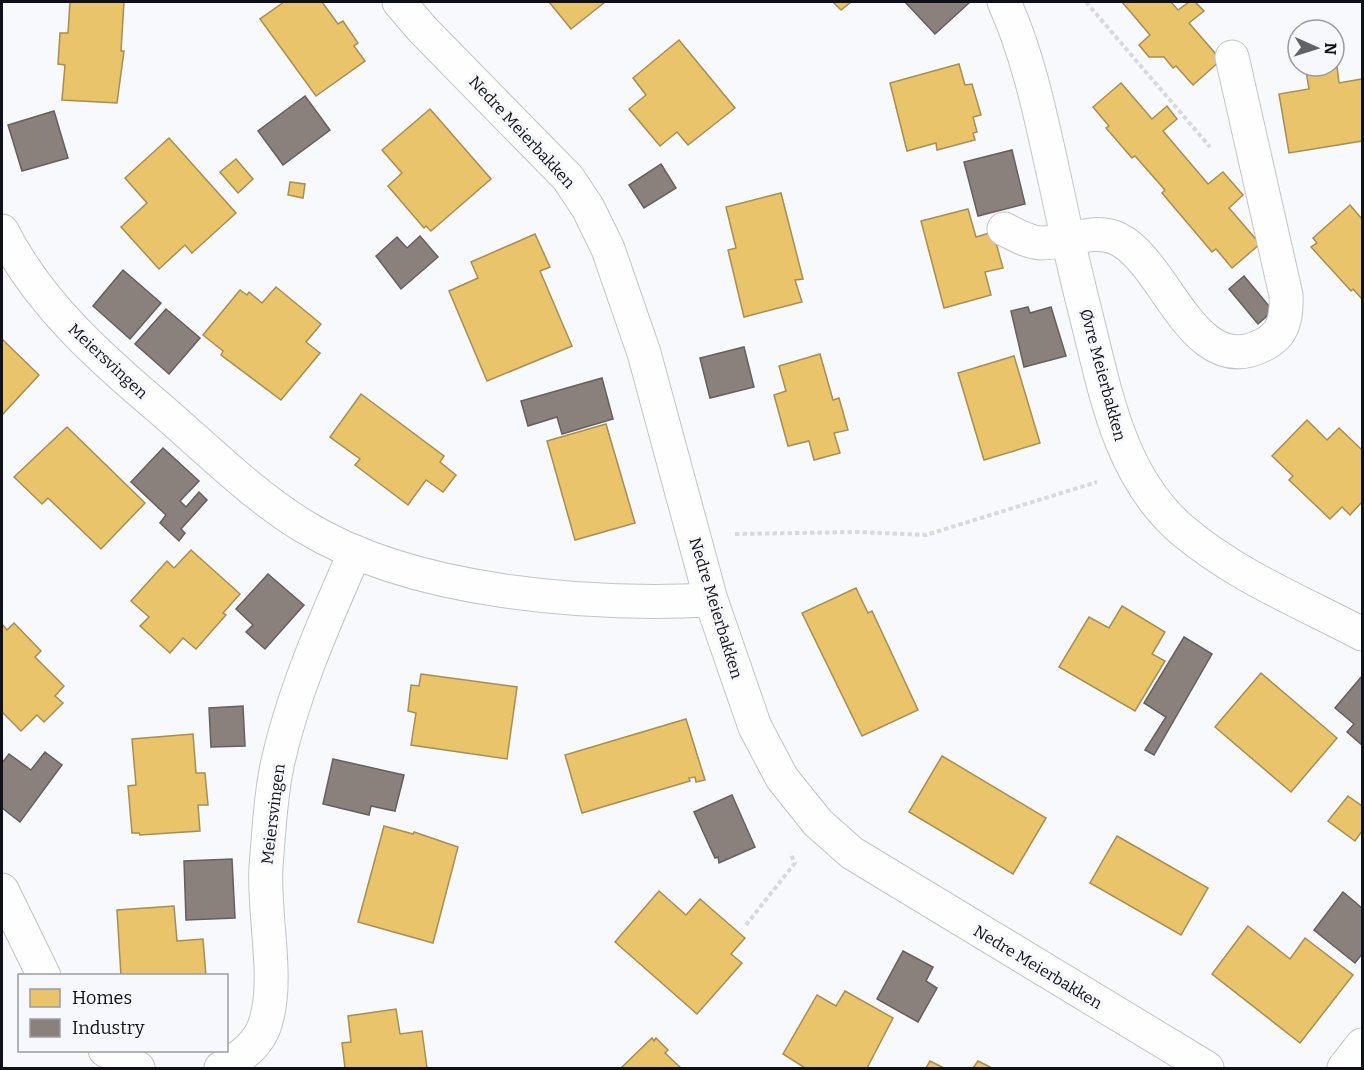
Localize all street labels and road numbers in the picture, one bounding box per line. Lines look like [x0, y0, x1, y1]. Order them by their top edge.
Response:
street label: Nedre Meierbakken [465, 72, 579, 192]
street label: Øvre Meierbakken [1076, 307, 1130, 443]
street label: Meiersvingen [64, 319, 152, 403]
street label: Nedre Meierbakken [685, 535, 747, 681]
street label: Meiersvingen [257, 763, 289, 865]
street label: Nedre Meierbakken [970, 921, 1106, 1013]

